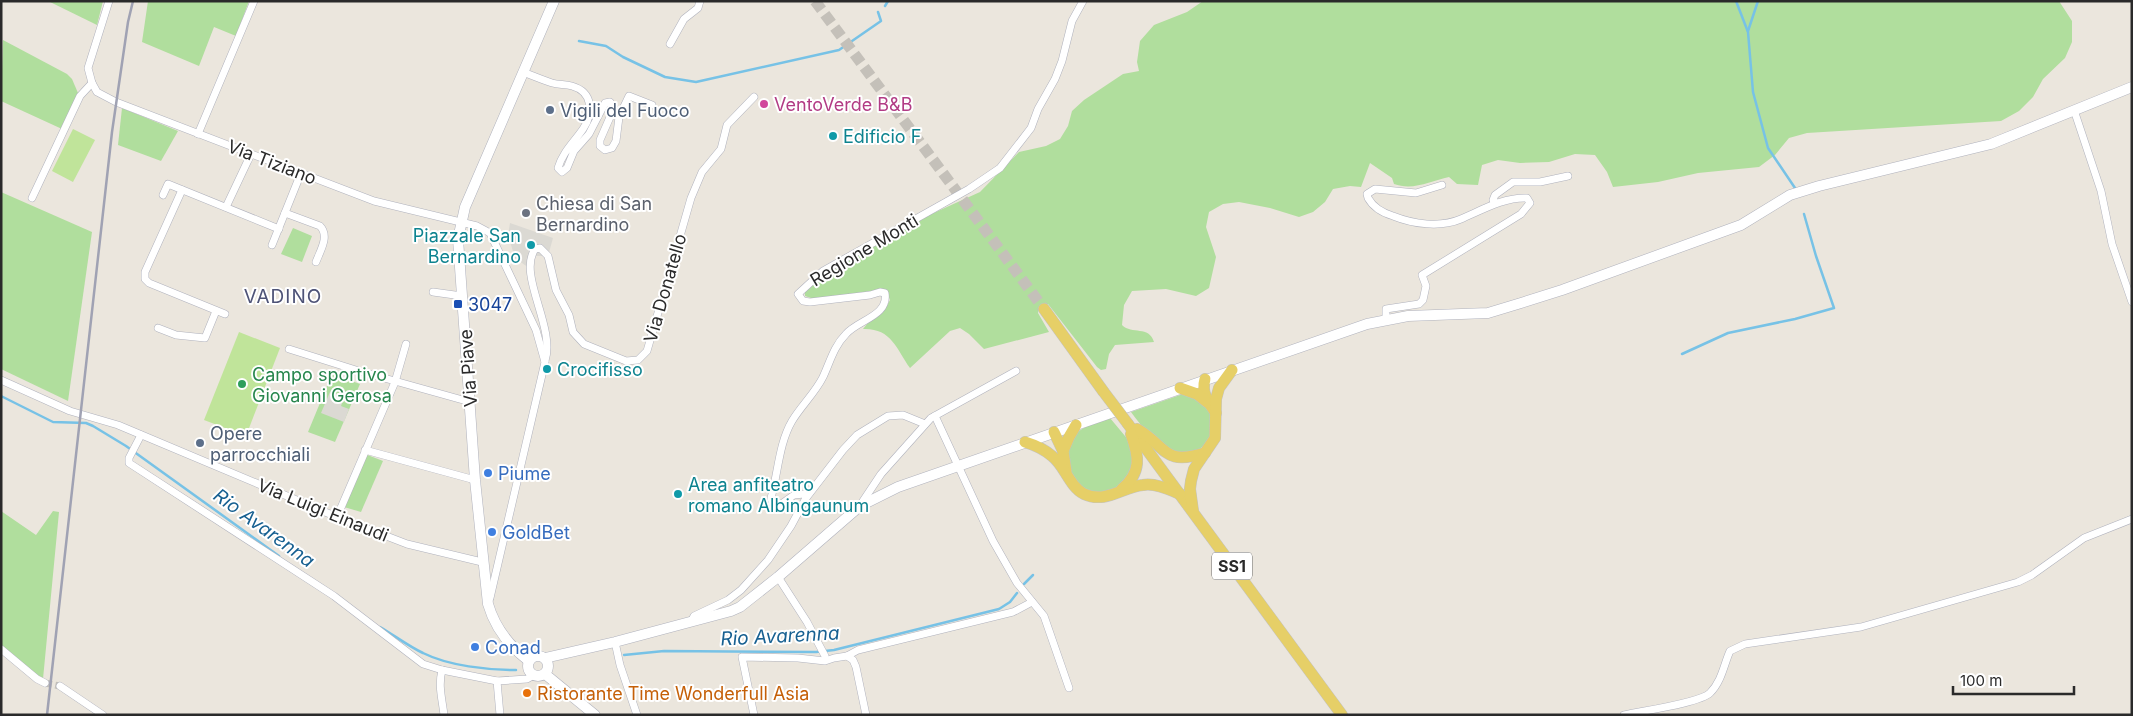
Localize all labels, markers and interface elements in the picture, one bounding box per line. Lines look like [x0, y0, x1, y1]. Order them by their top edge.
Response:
place label: VentoVerde B&B [774, 94, 912, 115]
marker: VentoVerde B&B [758, 98, 770, 110]
place label: Vigili del Fuoco [560, 100, 689, 121]
marker: Vigili del Fuoco [544, 104, 556, 116]
place label: Edificio F [843, 126, 921, 147]
marker: Edificio F [827, 130, 839, 142]
street label: Via Tiziano [224, 135, 320, 189]
place label: Chiesa di San Bernardino [536, 193, 652, 235]
marker: Chiesa di San Bernardino [520, 207, 532, 219]
street label: Regione Monti [806, 210, 922, 290]
place label: Piazzale San Bernardino [413, 225, 521, 267]
street label: Via Donatello [639, 231, 691, 345]
marker: Piazzale San Bernardino [525, 239, 537, 251]
district label: VADINO [244, 285, 322, 308]
place label: 3047 [468, 294, 512, 315]
marker: 3047 [452, 298, 464, 310]
street label: Via Piave [455, 328, 481, 408]
place label: Crocifisso [557, 359, 643, 380]
marker: Crocifisso [541, 363, 553, 375]
place label: Campo sportivo Giovanni Gerosa [252, 364, 392, 406]
marker: Campo sportivo Giovanni Gerosa [236, 378, 248, 390]
place label: Opere parrocchiali [210, 423, 310, 465]
marker: Opere parrocchiali [194, 437, 206, 449]
place label: Piume [498, 463, 551, 484]
marker: Piume [482, 467, 494, 479]
street label: Via Luigi Einaudi [254, 474, 392, 546]
place label: Area anfiteatro romano Albingaunum [688, 474, 869, 516]
water label: Rio Avarenna [209, 484, 319, 573]
marker: Area anfiteatro romano Albingaunum [672, 488, 684, 500]
place label: GoldBet [502, 522, 570, 543]
marker: GoldBet [486, 526, 498, 538]
road number: SS1 [1212, 552, 1252, 580]
water label: Rio Avarenna [720, 621, 840, 651]
place label: Conad [485, 637, 541, 658]
marker: Conad [469, 641, 481, 653]
scale bar [1953, 664, 2074, 696]
text: 100 m [1960, 671, 2002, 690]
place label: Ristorante Time Wonderfull Asia [537, 683, 809, 704]
marker: Ristorante Time Wonderfull Asia [521, 687, 533, 699]

